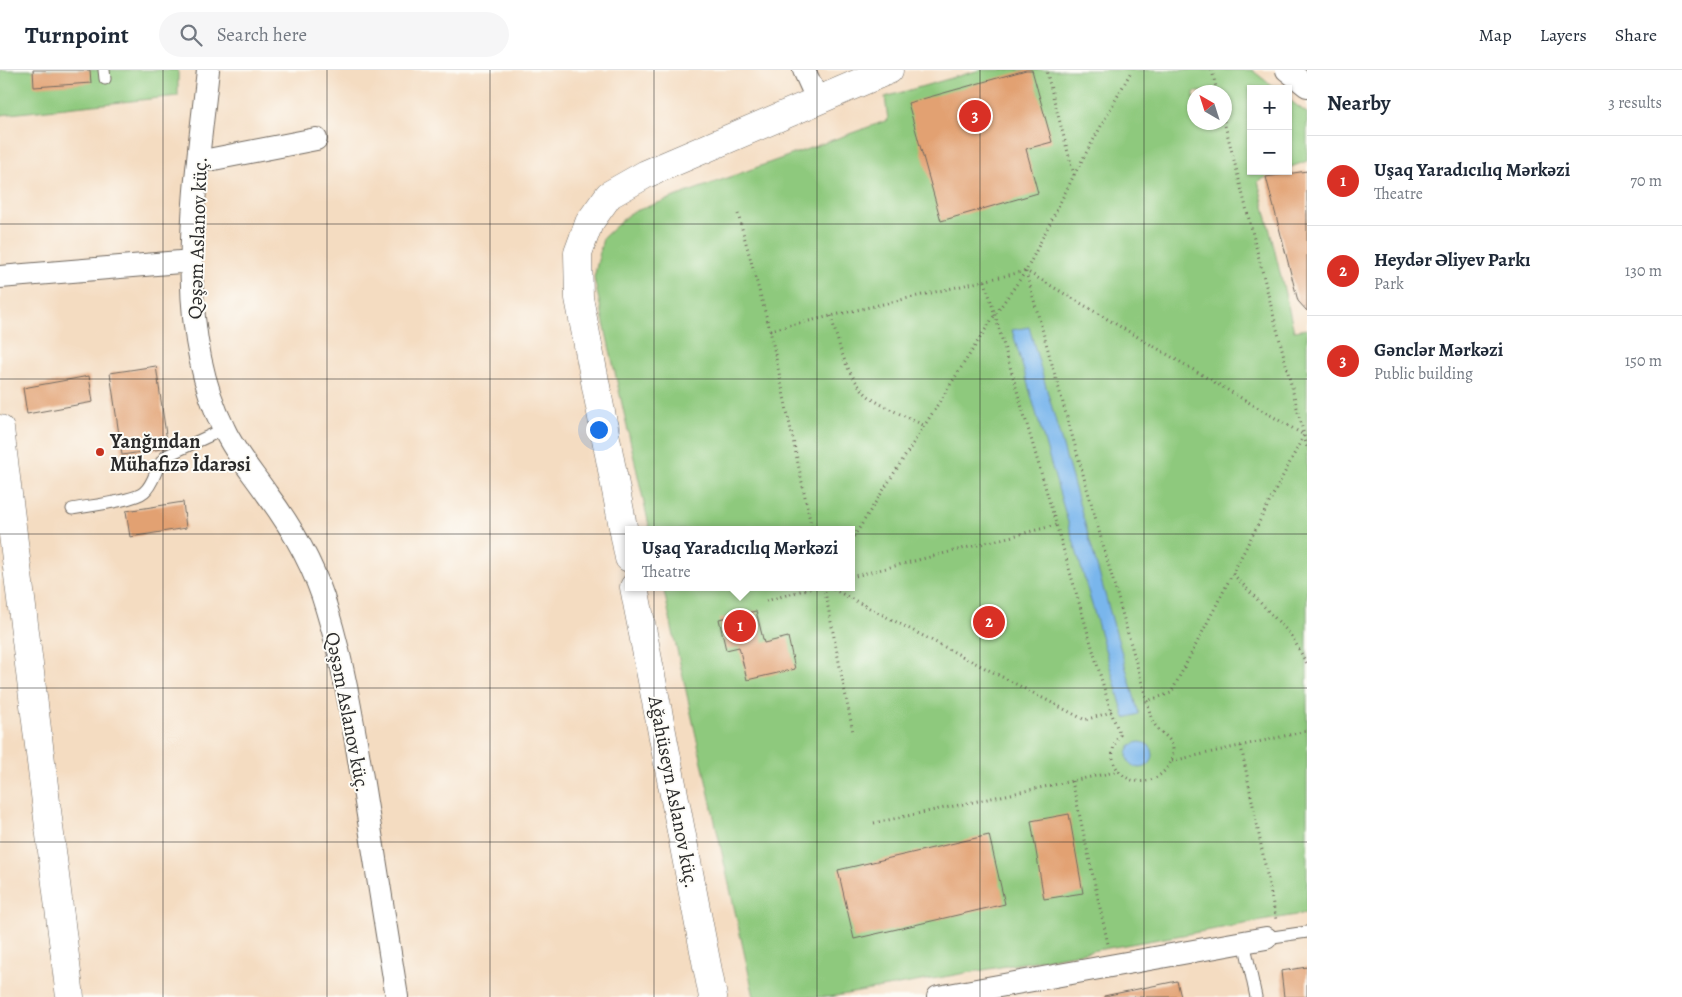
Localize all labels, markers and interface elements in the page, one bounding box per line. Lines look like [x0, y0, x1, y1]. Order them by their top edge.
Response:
search box [159, 12, 509, 57]
text: Turnpoint [25, 19, 129, 51]
icon: search [177, 21, 205, 49]
text: Search here [217, 22, 307, 48]
text: Map [1479, 23, 1512, 47]
text: Layers [1540, 23, 1587, 47]
text: Share [1615, 23, 1657, 47]
north arrow [1187, 85, 1232, 130]
map controls [1247, 85, 1292, 175]
button: + [1247, 85, 1292, 130]
text: Nearby [1327, 89, 1390, 117]
text: 3 results [1608, 92, 1662, 114]
pin: 3 [959, 97, 991, 135]
button: − [1247, 130, 1292, 175]
street label: Qəşəm Aslanov küç. [181, 156, 214, 320]
text: Uşaq Yaradıcılıq Mərkəzi [1374, 157, 1570, 183]
text: 1 [1340, 170, 1346, 192]
text: 70 m [1630, 170, 1662, 192]
text: Theatre [1374, 183, 1423, 205]
text: Heydər Əliyev Parkı [1374, 247, 1531, 273]
text: 2 [1339, 260, 1347, 282]
text: 130 m [1625, 260, 1662, 282]
text: Park [1374, 273, 1404, 295]
text: Gənclər Mərkəzi [1374, 337, 1503, 363]
text: 3 [1340, 350, 1346, 372]
text: 150 m [1625, 350, 1662, 372]
text: Public building [1374, 363, 1473, 385]
your location [586, 417, 612, 443]
place label: Yanğından Mühafizə İdarəsi [109, 428, 251, 478]
marker: Yanğından Mühafizə İdarəsi [94, 446, 106, 458]
popup [625, 526, 855, 591]
text: Uşaq Yaradıcılıq Mərkəzi [642, 535, 838, 561]
text: Theatre [642, 561, 691, 583]
pin: 2 [973, 603, 1005, 641]
pin: 1 [724, 607, 756, 645]
street label: Qəşəm Aslanov küç. [319, 630, 376, 794]
street label: Ağahüseyn Aslanov küç. [641, 693, 705, 890]

